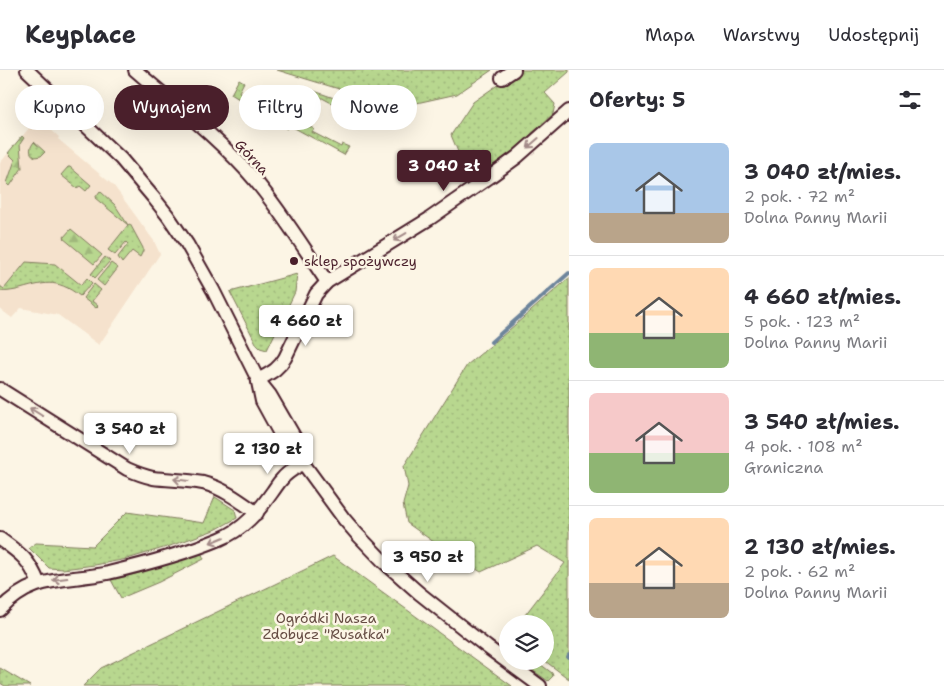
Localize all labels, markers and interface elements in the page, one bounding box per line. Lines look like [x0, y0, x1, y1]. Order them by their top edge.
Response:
text: Keyplace [25, 19, 136, 51]
text: Mapa [645, 23, 695, 47]
text: Warstwy [723, 23, 800, 47]
text: Udostępnij [828, 23, 919, 47]
chip: Kupno [15, 85, 104, 130]
chip: Wynajem [114, 85, 229, 130]
chip: Filtry [239, 85, 321, 130]
chip: Nowe [331, 85, 417, 130]
text: Oferty: 5 [589, 86, 685, 114]
icon: filters [896, 86, 924, 114]
street label: Górna [231, 135, 273, 179]
one-way arrow [526, 138, 539, 149]
pin: 3 040 zł [392, 150, 496, 192]
text: 3 040 zł [408, 155, 480, 176]
text: 3 040 zł/mies. [744, 158, 901, 186]
icon: home [629, 163, 689, 223]
text: 2 pok. · 72 m² [744, 186, 855, 207]
text: Dolna Panny Marii [744, 207, 888, 228]
one-way arrow [394, 233, 408, 243]
place label: sklep spożywczy [304, 252, 417, 270]
marker: sklep spożywczy [288, 255, 300, 267]
text: 4 660 zł/mies. [744, 283, 901, 311]
icon: home [629, 288, 689, 348]
pin: 4 660 zł [254, 304, 358, 347]
text: 4 660 zł [270, 310, 342, 331]
text: 5 pok. · 123 m² [744, 311, 860, 332]
text: Dolna Panny Marii [744, 332, 888, 353]
one-way arrow [30, 407, 44, 417]
text: 3 540 zł/mies. [744, 408, 900, 436]
pin: 3 540 zł [78, 412, 182, 455]
icon: home [629, 413, 689, 473]
text: 3 540 zł [95, 418, 165, 439]
pin: 2 130 zł [216, 432, 320, 475]
text: 4 pok. · 108 m² [744, 436, 863, 457]
text: 2 130 zł [234, 438, 302, 459]
text: Graniczna [744, 457, 823, 478]
one-way arrow [173, 475, 189, 485]
text: 2 130 zł/mies. [744, 533, 896, 561]
one-way arrow [210, 536, 225, 545]
icon: home [629, 538, 689, 598]
pin: 3 950 zł [376, 540, 480, 583]
text: 3 950 zł [393, 546, 463, 567]
text: 2 pok. · 62 m² [744, 561, 855, 582]
one-way arrow [52, 575, 68, 585]
text: Dolna Panny Marii [744, 582, 888, 603]
park label: Ogródki Nasza Zdobycz "Rusałka" [263, 609, 389, 643]
map controls [499, 615, 554, 670]
button: layers [499, 615, 554, 670]

